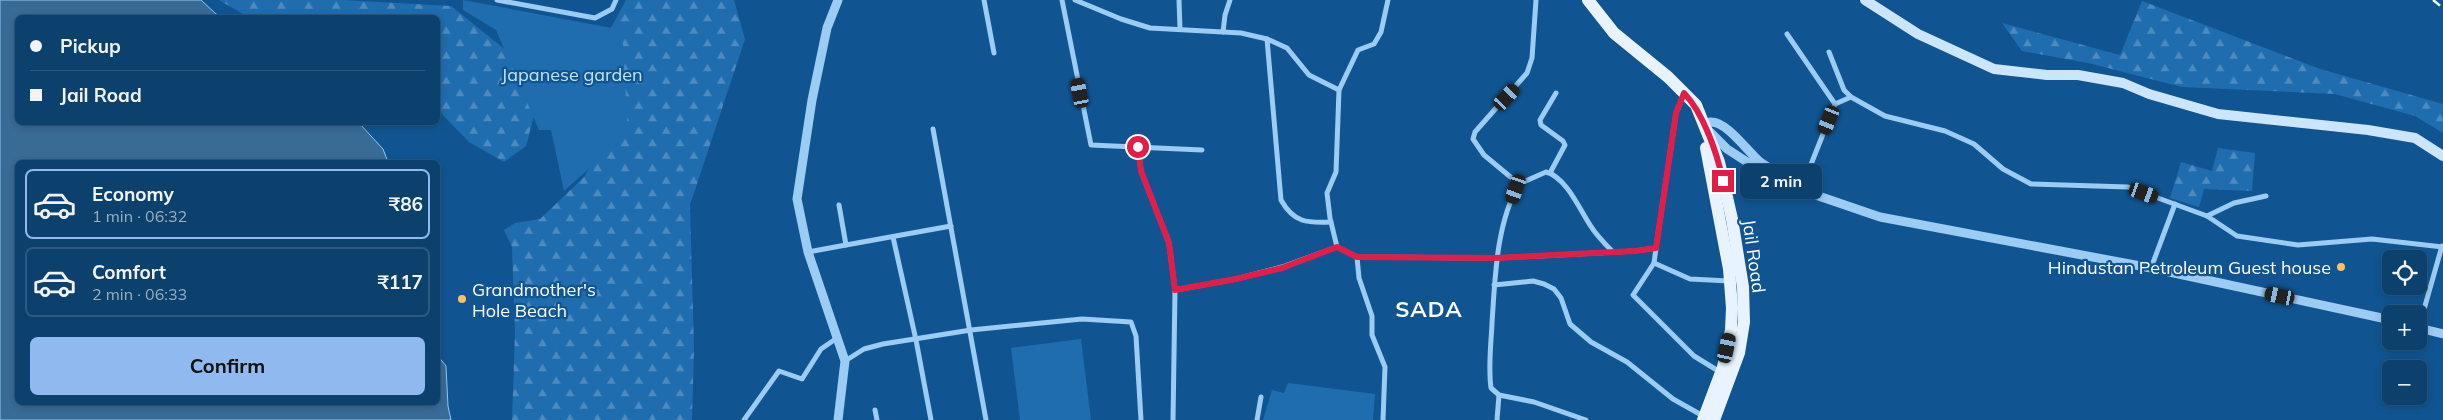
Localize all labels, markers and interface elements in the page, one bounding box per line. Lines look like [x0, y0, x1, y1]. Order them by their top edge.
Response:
text: Pickup [60, 34, 121, 58]
park label: Japanese garden [501, 63, 643, 86]
car [1069, 77, 1090, 109]
car [1491, 81, 1522, 113]
text: Jail Road [60, 83, 142, 107]
car [1816, 103, 1841, 137]
route start [1127, 136, 1149, 158]
callout: 2 min [1740, 164, 1823, 198]
route end [1712, 170, 1734, 192]
text: 2 min [1760, 171, 1802, 191]
car [1504, 172, 1527, 206]
car [2127, 181, 2160, 205]
icon: car [32, 182, 77, 227]
text: Economy [92, 182, 174, 206]
text: ₹86 [389, 192, 423, 216]
text: 1 min · 06:32 [92, 206, 187, 226]
street label: Jail Road [1737, 218, 1771, 294]
map controls [2382, 250, 2427, 405]
button: locate [2382, 250, 2427, 295]
place label: Hindustan Petroleum Guest house [2048, 256, 2331, 279]
icon: car [32, 260, 77, 305]
text: Comfort [92, 260, 166, 284]
marker: Hindustan Petroleum Guest house [2335, 261, 2347, 273]
text: ₹117 [377, 270, 423, 294]
place label: Grandmother's Hole Beach [472, 278, 596, 322]
text: 2 min · 06:33 [92, 284, 187, 304]
car [2263, 286, 2296, 306]
marker: Grandmother's Hole Beach [456, 293, 468, 305]
district label: SADA [1395, 295, 1463, 323]
button: + [2382, 305, 2427, 350]
car [1716, 332, 1737, 364]
button: Confirm [30, 337, 425, 395]
button: − [2382, 360, 2427, 405]

